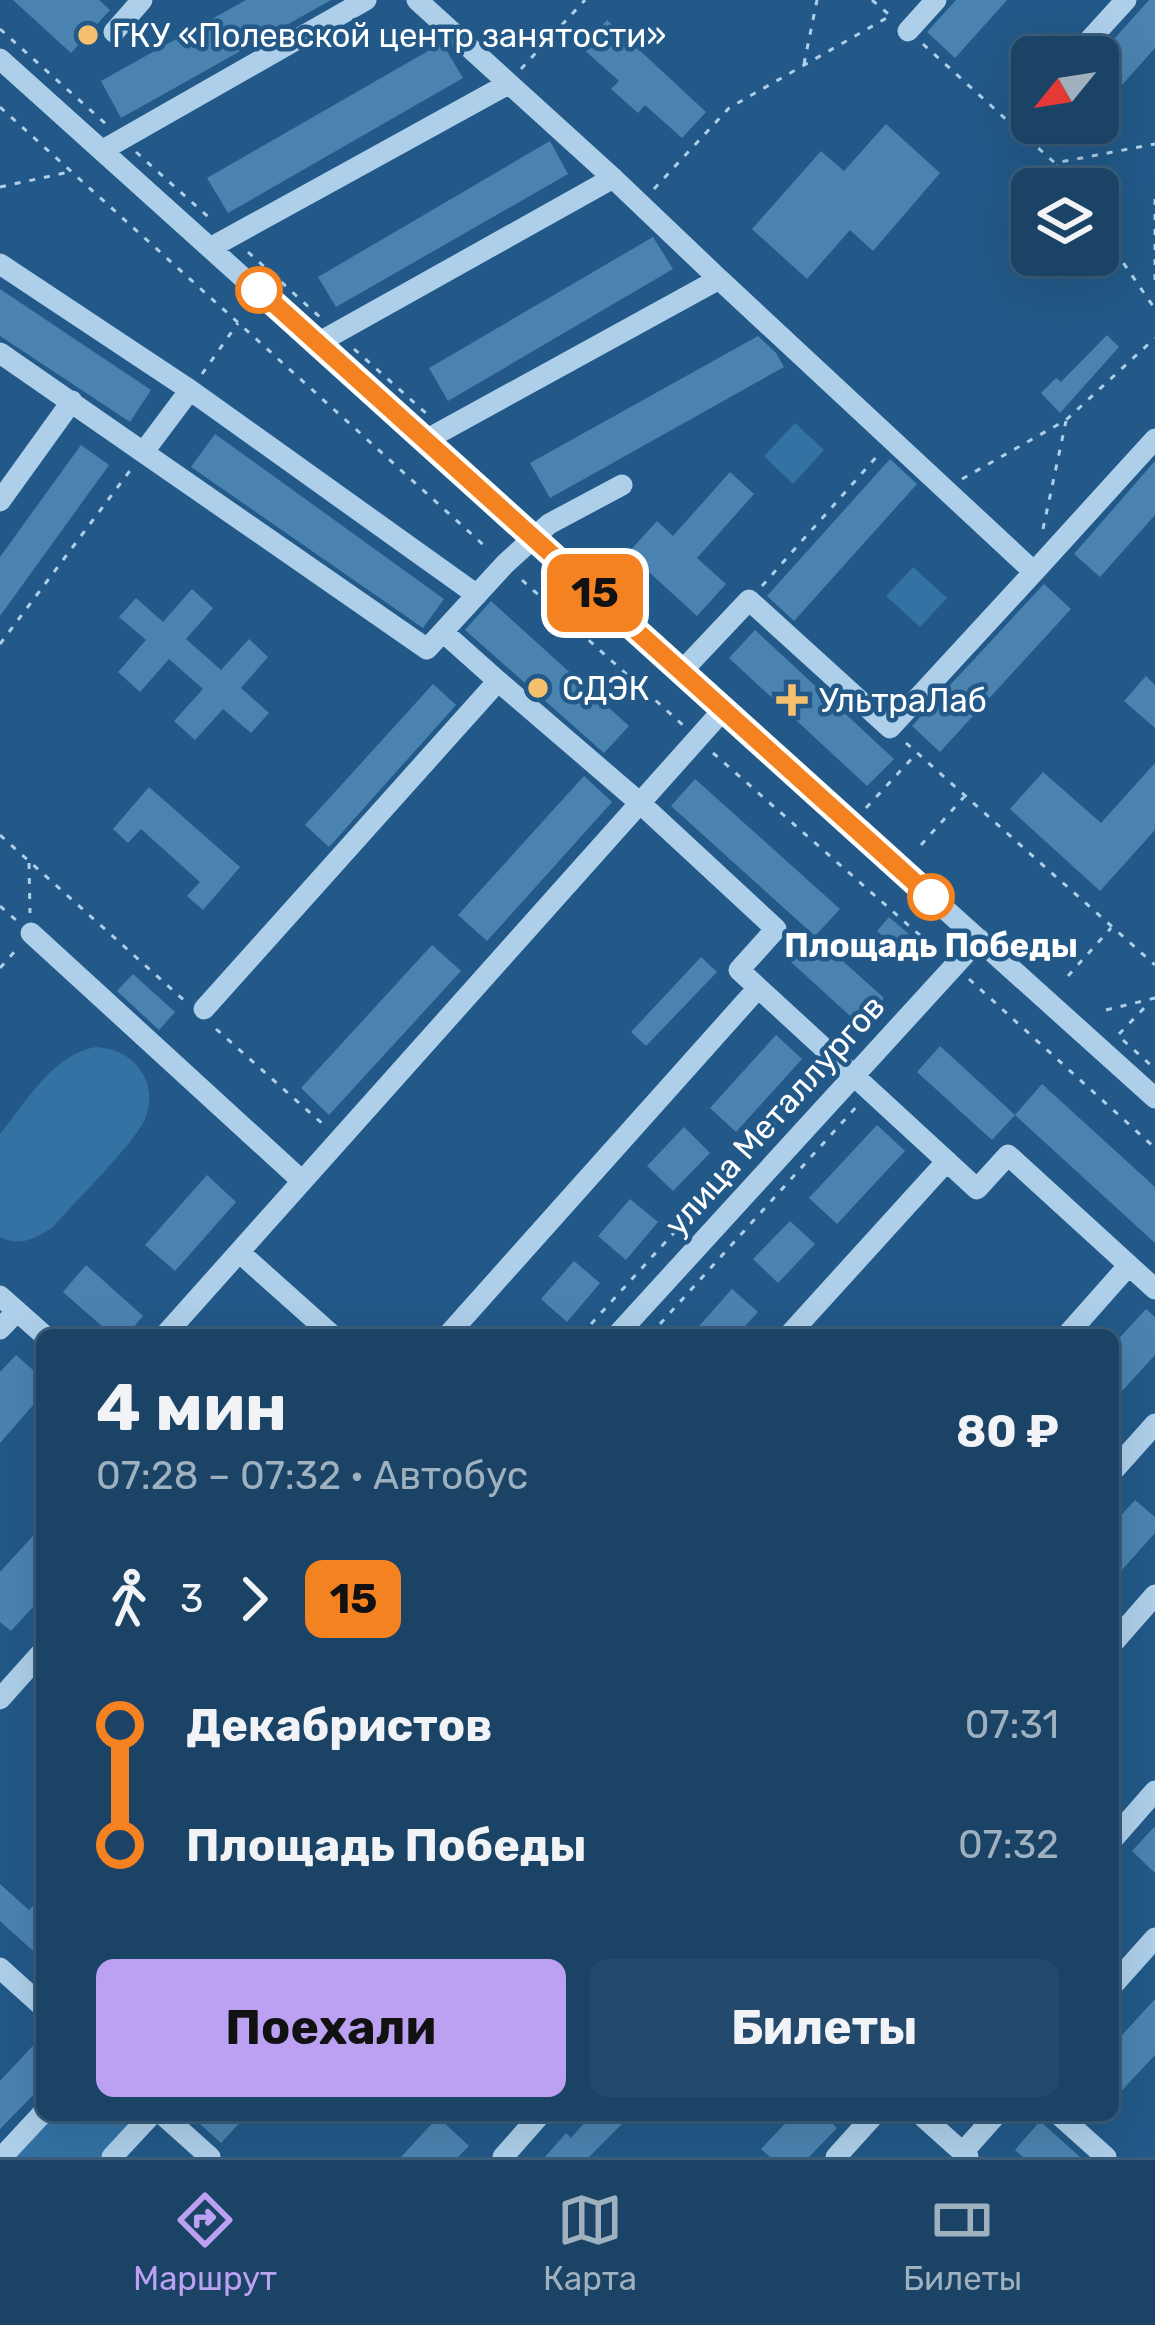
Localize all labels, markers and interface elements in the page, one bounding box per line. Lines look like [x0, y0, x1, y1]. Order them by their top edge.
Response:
place label: ГКУ «Полевской центр занятости» [112, 16, 666, 55]
marker: ГКУ «Полевской центр занятости» [75, 22, 101, 48]
north arrow [1011, 36, 1119, 144]
map controls [1011, 36, 1119, 276]
button: layers [1011, 168, 1119, 276]
unlabelled marker [237, 268, 281, 312]
line badge: 15 [541, 554, 649, 632]
text: 15 [571, 568, 619, 618]
place label: СДЭК [562, 669, 650, 708]
marker: СДЭК [525, 675, 551, 701]
place label: УльтраЛаб [819, 681, 987, 720]
marker: УльтраЛаб [776, 684, 808, 716]
marker: Площадь Победы [909, 875, 953, 919]
place label: Площадь Победы [784, 926, 1078, 965]
street label: улица Металлургов [656, 987, 893, 1244]
text: 4 мин [96, 1368, 287, 1447]
text: 80 ₽ [956, 1405, 1059, 1458]
text: 07:28 – 07:32 · Автобус [96, 1453, 528, 1499]
icon: walk [96, 1566, 162, 1632]
icon: forward [221, 1566, 287, 1632]
text: 15 [329, 1574, 377, 1624]
text: 3 [180, 1576, 203, 1622]
text: Декабристов [186, 1699, 492, 1752]
text: 07:31 [965, 1702, 1059, 1748]
text: Площадь Победы [186, 1819, 586, 1872]
text: 07:32 [958, 1822, 1059, 1868]
button: Поехали [96, 1959, 566, 2097]
button: Билеты [590, 1959, 1059, 2097]
tab: Маршрут [133, 2187, 277, 2298]
tab: Карта [543, 2187, 637, 2298]
tab: Билеты [903, 2187, 1022, 2298]

